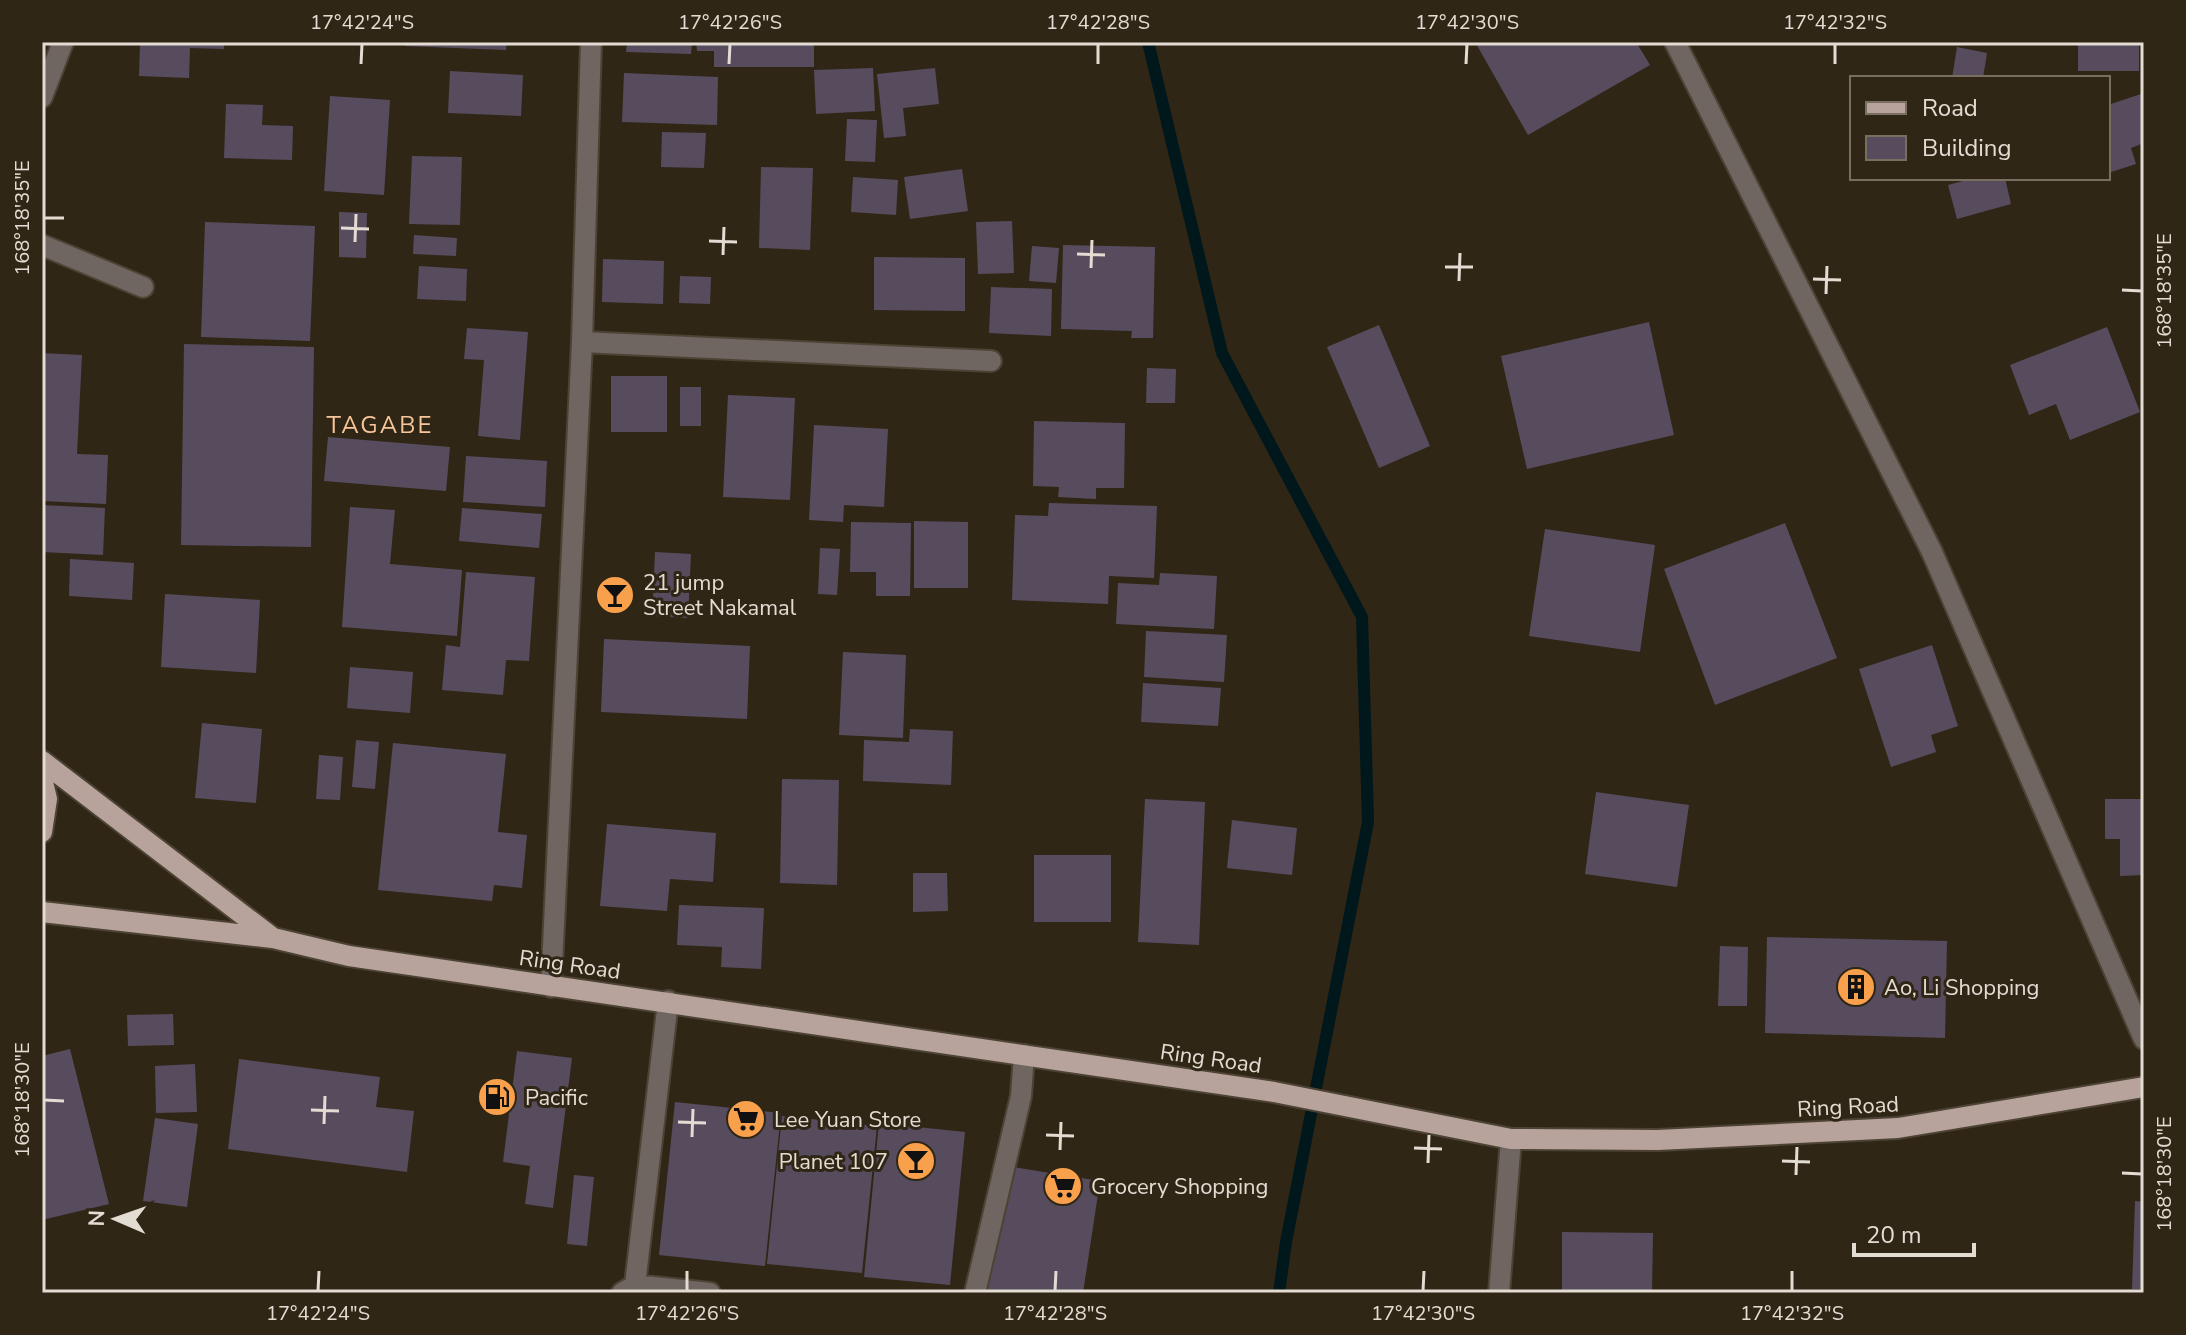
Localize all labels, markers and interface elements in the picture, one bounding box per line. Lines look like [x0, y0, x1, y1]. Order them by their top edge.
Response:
text: 17°42'24"S [310, 9, 414, 36]
text: 17°42'26"S [678, 9, 782, 36]
text: 17°42'28"S [1046, 9, 1150, 36]
text: 17°42'30"S [1415, 9, 1519, 36]
text: 17°42'32"S [1783, 9, 1887, 36]
legend [1850, 76, 2110, 180]
text: Road [1922, 92, 1978, 124]
text: Building [1922, 132, 2012, 164]
text: 168°18'35"E [9, 160, 36, 276]
text: 168°18'35"E [2151, 233, 2178, 349]
district label: TAGABE [327, 409, 433, 441]
place label: 21 jump Street Nakamal [643, 568, 797, 623]
bar icon: 21 jump Street Nakamal [594, 574, 636, 616]
street label: Ring Road [517, 943, 622, 987]
building icon: Ao, Li Shopping [1835, 966, 1877, 1008]
place label: Ao, Li Shopping [1884, 973, 2039, 1003]
street label: Ring Road [1158, 1037, 1263, 1081]
text: 168°18'30"E [9, 1042, 36, 1158]
fuel station icon: Pacific [476, 1076, 518, 1118]
place label: Pacific [525, 1083, 588, 1113]
street label: Ring Road [1796, 1089, 1900, 1125]
supermarket icon: Lee Yuan Store [725, 1098, 767, 1140]
place label: Lee Yuan Store [774, 1105, 921, 1135]
text: 168°18'30"E [2151, 1116, 2178, 1232]
bar icon: Planet 107 [895, 1140, 937, 1182]
place label: Planet 107 [779, 1147, 888, 1177]
supermarket icon: Grocery Shopping [1042, 1165, 1084, 1207]
place label: Grocery Shopping [1091, 1172, 1269, 1202]
north arrow [76, 1179, 156, 1259]
scale bar [1854, 1207, 1974, 1257]
text: N [82, 1210, 112, 1227]
text: 20 m [1866, 1219, 1922, 1251]
text: 17°42'24"S [266, 1300, 370, 1327]
text: 17°42'26"S [635, 1300, 739, 1327]
text: 17°42'28"S [1003, 1300, 1107, 1327]
text: 17°42'30"S [1371, 1300, 1475, 1327]
text: 17°42'32"S [1740, 1300, 1844, 1327]

